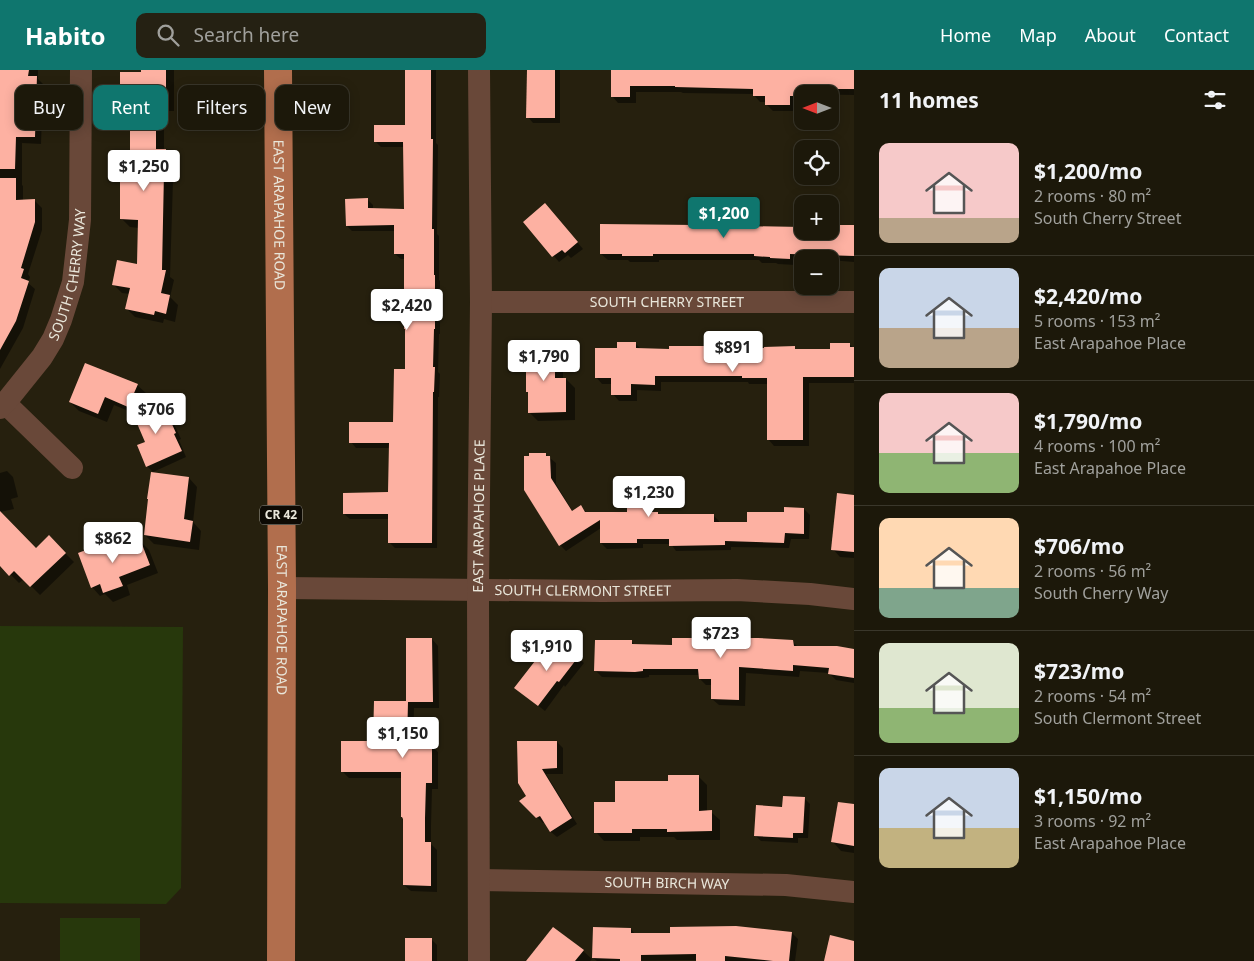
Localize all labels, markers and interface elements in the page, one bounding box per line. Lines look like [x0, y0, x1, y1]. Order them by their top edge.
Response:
search box [136, 13, 486, 58]
text: Habito [25, 19, 106, 52]
icon: search [154, 21, 182, 49]
text: Search here [194, 22, 299, 48]
text: Home [940, 23, 991, 47]
text: Map [1019, 23, 1057, 47]
text: About [1085, 23, 1136, 47]
text: Contact [1164, 23, 1229, 47]
chip: Buy [15, 85, 83, 130]
chip: Rent [93, 85, 168, 130]
chip: Filters [178, 85, 265, 130]
chip: New [275, 85, 349, 130]
north arrow [794, 85, 839, 130]
map controls [794, 85, 839, 295]
text: 11 homes [879, 86, 979, 114]
icon: filters [1201, 86, 1229, 114]
street label: EAST ARAPAHOE ROAD [270, 140, 290, 290]
button: locate [794, 140, 839, 185]
pin: $1,250 [103, 150, 185, 192]
text: $1,250 [119, 155, 169, 177]
text: $1,200/mo [1034, 157, 1142, 185]
icon: home [919, 163, 979, 223]
text: 2 rooms · 80 m² [1034, 185, 1151, 207]
button: + [794, 195, 839, 240]
pin: $1,200 [683, 196, 765, 239]
text: $1,200 [699, 202, 749, 224]
text: South Cherry Street [1034, 207, 1181, 229]
street label: SOUTH CHERRY WAY [43, 208, 89, 343]
button: − [794, 250, 839, 295]
text: $2,420/mo [1034, 282, 1142, 310]
pin: $2,420 [366, 288, 448, 331]
icon: home [919, 288, 979, 348]
street label: SOUTH CHERRY STREET [590, 292, 744, 311]
text: $2,420 [382, 294, 432, 316]
text: 5 rooms · 153 m² [1034, 310, 1160, 332]
pin: $891 [703, 330, 763, 373]
text: East Arapahoe Place [1034, 332, 1186, 354]
text: $891 [715, 336, 751, 358]
pin: $1,790 [503, 340, 585, 382]
text: $1,790 [519, 345, 569, 367]
pin: $706 [126, 392, 186, 435]
text: $706 [138, 398, 174, 420]
text: $1,790/mo [1034, 407, 1142, 435]
icon: home [919, 413, 979, 473]
text: 4 rooms · 100 m² [1034, 435, 1160, 457]
street label: EAST ARAPAHOE PLACE [468, 439, 489, 593]
text: East Arapahoe Place [1034, 457, 1186, 479]
pin: $1,230 [608, 476, 690, 518]
text: $1,230 [624, 481, 674, 503]
road number: CR 42 [260, 506, 302, 524]
pin: $862 [83, 522, 143, 564]
text: $862 [95, 527, 131, 549]
text: $706/mo [1034, 532, 1124, 560]
icon: home [919, 538, 979, 598]
street label: EAST ARAPAHOE ROAD [273, 545, 292, 695]
text: 2 rooms · 56 m² [1034, 560, 1151, 582]
street label: SOUTH CLERMONT STREET [495, 580, 672, 600]
text: South Cherry Way [1034, 582, 1168, 604]
pin: $723 [691, 616, 751, 659]
text: $723 [703, 622, 739, 644]
pin: $1,910 [506, 630, 588, 672]
text: $1,910 [522, 635, 572, 657]
text: $723/mo [1034, 657, 1124, 685]
icon: home [919, 663, 979, 723]
text: 2 rooms · 54 m² [1034, 685, 1151, 707]
text: South Clermont Street [1034, 707, 1201, 729]
pin: $1,150 [362, 716, 444, 759]
text: $1,150 [378, 722, 428, 744]
text: $1,150/mo [1034, 782, 1142, 810]
icon: home [919, 788, 979, 848]
text: 3 rooms · 92 m² [1034, 810, 1151, 832]
text: East Arapahoe Place [1034, 832, 1186, 854]
street label: SOUTH BIRCH WAY [605, 872, 730, 893]

